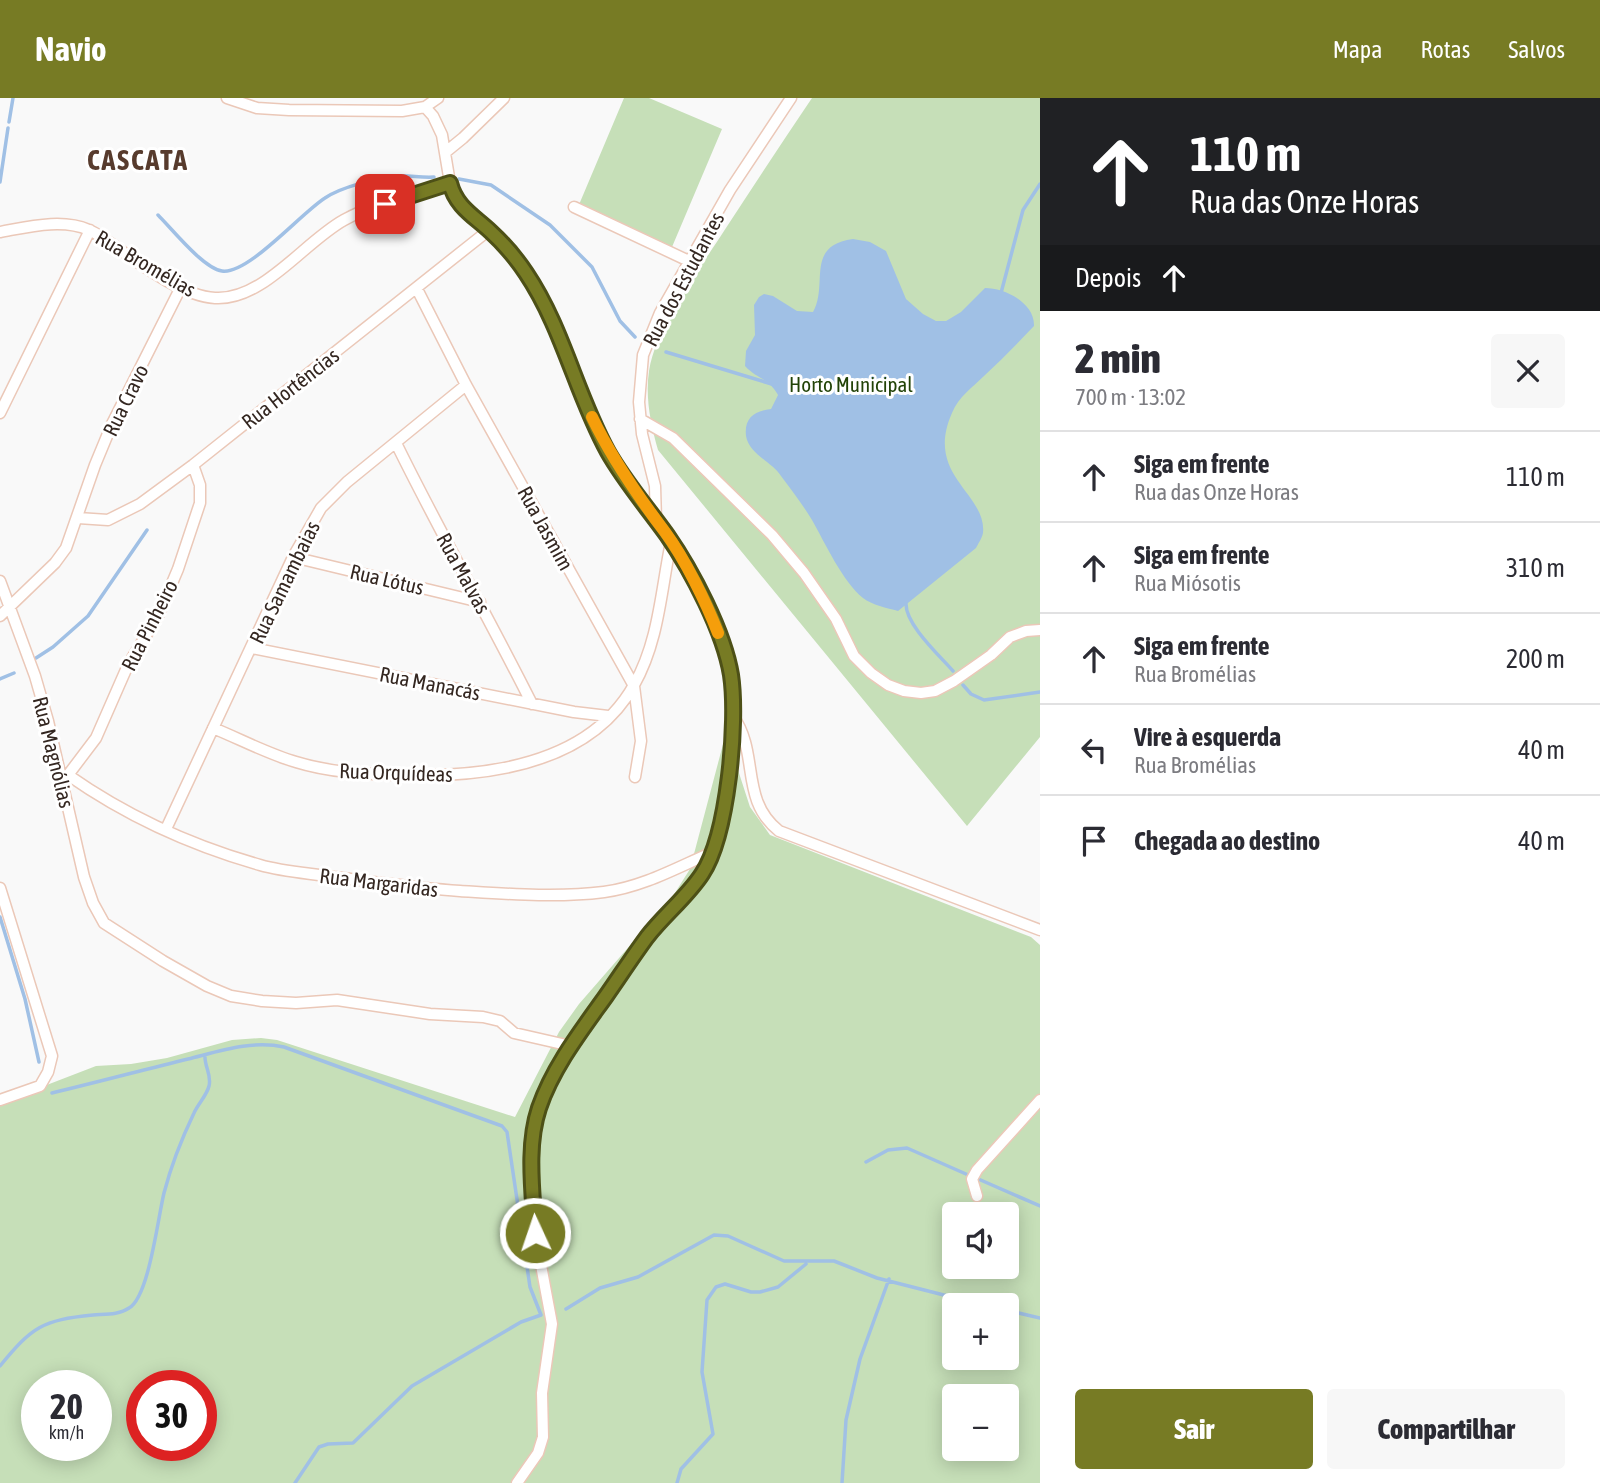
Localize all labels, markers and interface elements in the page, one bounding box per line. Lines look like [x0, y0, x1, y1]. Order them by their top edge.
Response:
text: Navio [35, 30, 107, 68]
text: Mapa [1333, 36, 1382, 63]
text: Rotas [1420, 36, 1470, 63]
text: Salvos [1508, 36, 1565, 63]
text: 110 m [1190, 125, 1301, 181]
icon: ahead [1075, 126, 1166, 217]
district label: CASCATA [87, 144, 189, 176]
pin [355, 174, 415, 234]
text: Rua das Onze Horas [1190, 183, 1419, 220]
icon: arrive [366, 185, 404, 223]
street label: Rua dos Estudantes [638, 208, 728, 350]
street label: Rua Bromélias [92, 225, 200, 301]
icon: ahead [1155, 259, 1193, 297]
text: Depois [1075, 263, 1141, 293]
text: 2 min [1075, 334, 1161, 382]
button: close [1491, 334, 1565, 408]
street label: Rua Hortências [237, 343, 343, 433]
street label: Rua Cravo [97, 360, 153, 440]
park label: Horto Municipal [789, 372, 913, 396]
text: 700 m · 13:02 [1075, 384, 1186, 410]
text: Siga em frente [1134, 449, 1270, 479]
icon: ahead [1075, 458, 1113, 496]
text: 110 m [1506, 462, 1565, 492]
text: Rua das Onze Horas [1134, 479, 1299, 505]
street label: Rua Jasmim [513, 482, 579, 574]
street label: Rua Samambaias [244, 517, 324, 647]
street label: Rua Malvas [432, 529, 496, 617]
text: Siga em frente [1134, 540, 1270, 570]
icon: ahead [1075, 549, 1113, 587]
text: 310 m [1506, 553, 1565, 583]
street label: Rua Lótus [348, 559, 426, 599]
text: Rua Miósotis [1134, 570, 1241, 596]
street label: Rua Pinheiro [116, 576, 182, 674]
text: Siga em frente [1134, 631, 1270, 661]
icon: ahead [1075, 640, 1113, 678]
text: 200 m [1506, 644, 1565, 674]
street label: Rua Manacás [378, 661, 482, 705]
text: Rua Bromélias [1134, 661, 1256, 687]
street label: Rua Magnólias [29, 694, 79, 810]
text: Vire à esquerda [1134, 722, 1281, 752]
icon: left [1075, 731, 1113, 769]
text: 40 m [1518, 735, 1565, 765]
text: Rua Bromélias [1134, 752, 1256, 778]
street label: Rua Orquídeas [339, 758, 453, 786]
icon: arrive [1075, 822, 1113, 860]
text: Chegada ao destino [1134, 826, 1320, 856]
text: 40 m [1518, 826, 1565, 856]
street label: Rua Margaridas [318, 863, 440, 901]
position arrow [498, 1196, 572, 1270]
map controls [942, 1202, 1019, 1461]
button: sound [942, 1202, 1019, 1279]
button: + [942, 1293, 1019, 1370]
speed limit sign: 30 [126, 1370, 217, 1461]
button: − [942, 1384, 1019, 1461]
text: 20 [50, 1386, 83, 1426]
button: Sair [1075, 1389, 1313, 1469]
button: Compartilhar [1327, 1389, 1565, 1469]
text: km/h [49, 1422, 84, 1443]

